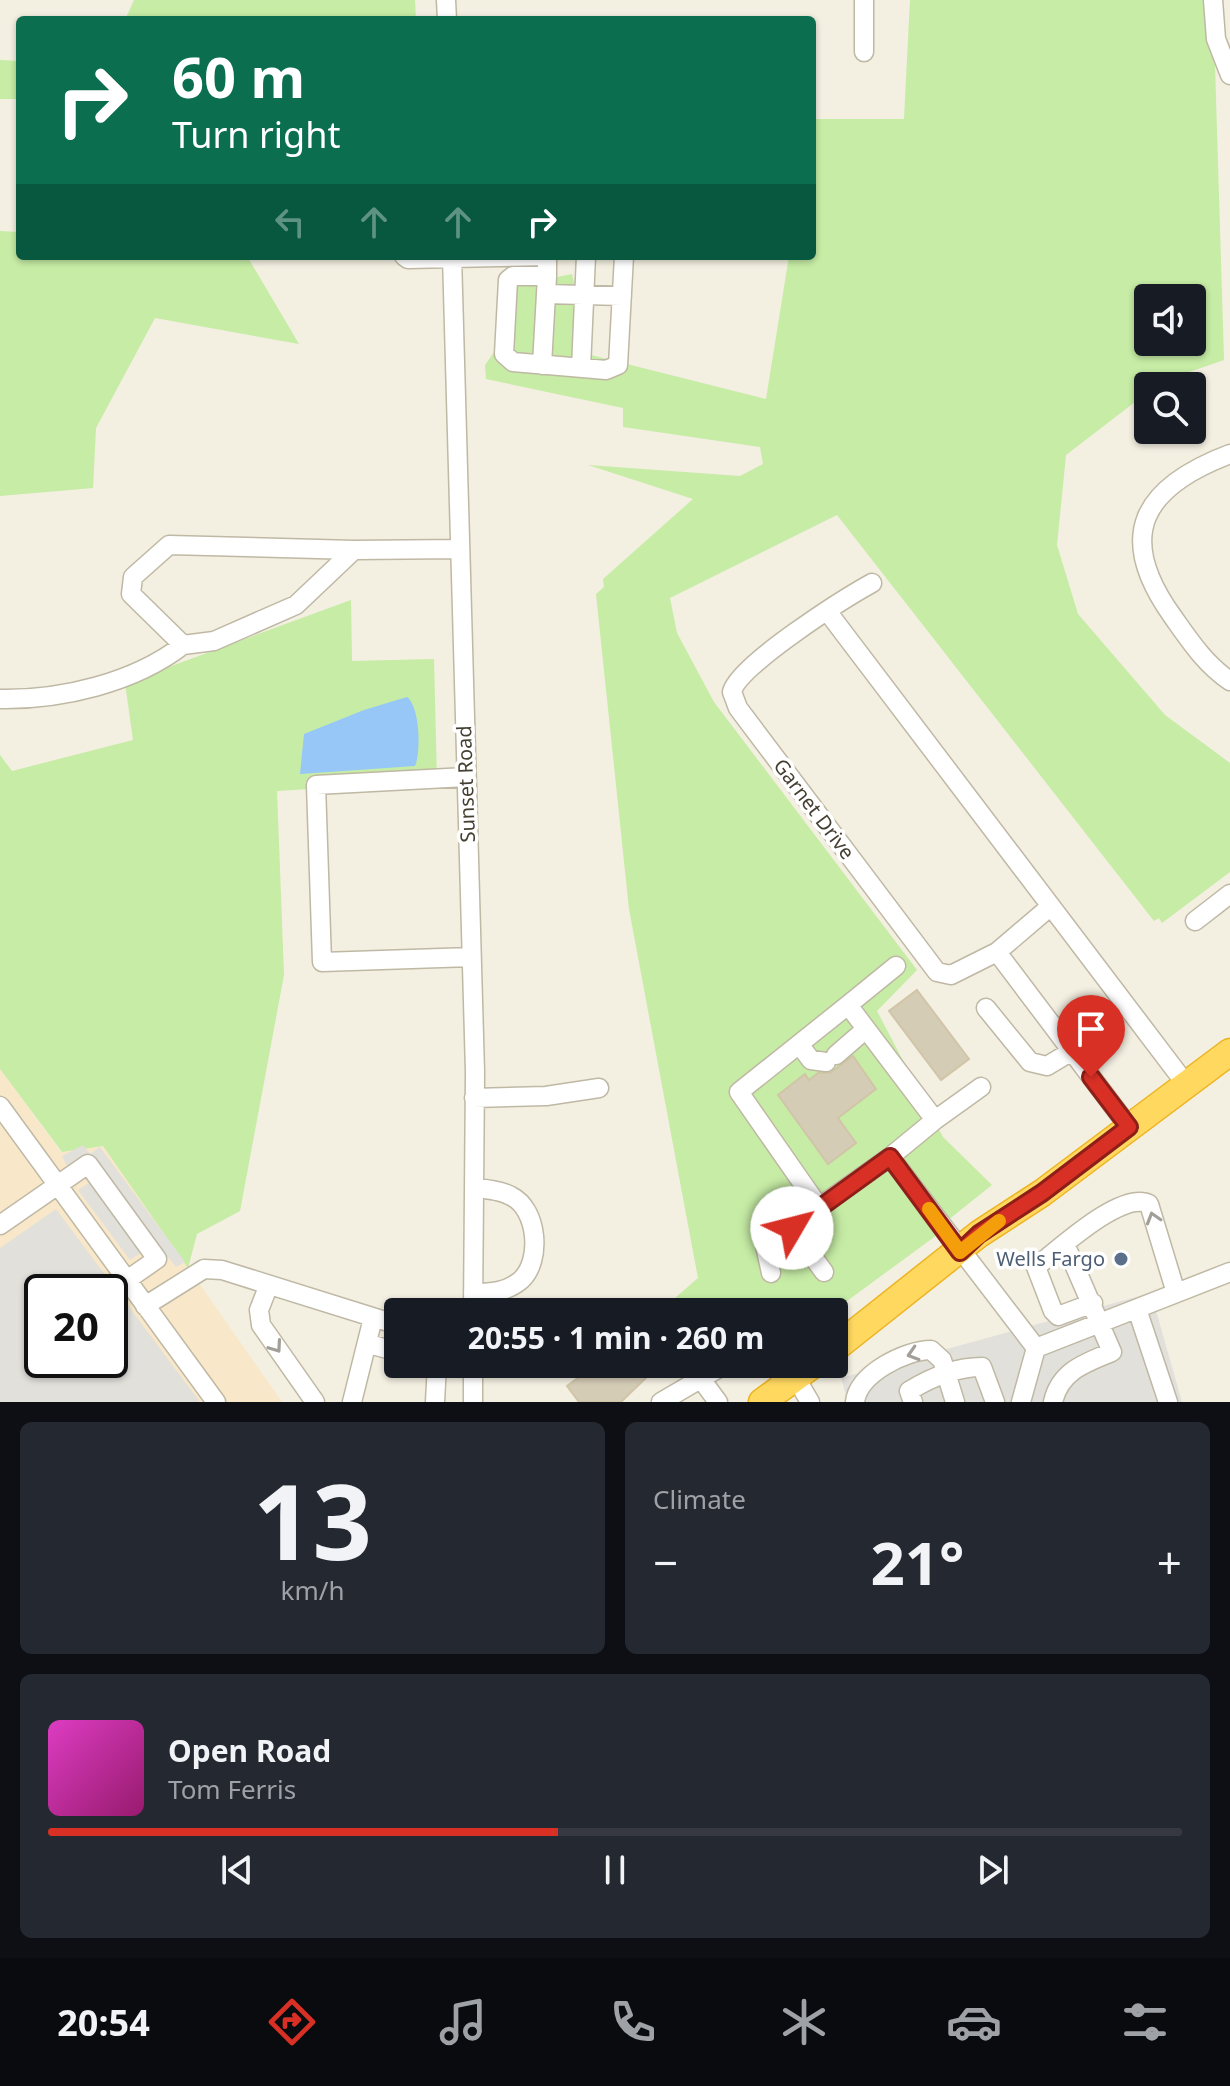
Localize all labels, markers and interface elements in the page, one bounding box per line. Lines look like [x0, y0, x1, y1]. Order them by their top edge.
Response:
text: 60 m [172, 38, 305, 114]
icon: right [40, 48, 144, 152]
text: Turn right [172, 110, 340, 159]
icon: left [268, 200, 312, 244]
icon: ahead [352, 200, 396, 244]
icon: ahead [436, 200, 480, 244]
icon: right [520, 200, 564, 244]
map controls [1134, 284, 1206, 444]
button: sound [1134, 284, 1206, 356]
button: search [1134, 372, 1206, 444]
street label: Sunset Road [450, 725, 481, 843]
street label: Garnet Drive [768, 753, 861, 865]
pin [1057, 995, 1125, 1077]
icon: arrive [1069, 1007, 1113, 1051]
position arrow [750, 1186, 834, 1270]
one-way arrow [1146, 1212, 1162, 1226]
place label: Wells Fargo [996, 1245, 1105, 1272]
marker: Wells Fargo [1112, 1250, 1130, 1268]
speed limit sign: 20 [24, 1274, 128, 1378]
text: 20:55 · 1 min · 260 m [468, 1317, 764, 1358]
one-way arrow [266, 1339, 281, 1353]
one-way arrow [906, 1345, 920, 1361]
text: 13 [253, 1449, 372, 1590]
text: Climate [653, 1481, 746, 1517]
text: 21° [870, 1521, 965, 1603]
text: − [653, 1532, 678, 1592]
text: + [1157, 1532, 1182, 1592]
text: km/h [281, 1572, 344, 1608]
text: Open Road [168, 1730, 331, 1771]
text: Tom Ferris [168, 1771, 296, 1807]
icon: previous [215, 1848, 259, 1892]
icon: pause [593, 1848, 637, 1892]
icon: next [971, 1848, 1015, 1892]
icon: directions [264, 1994, 320, 2050]
icon: music [435, 1994, 491, 2050]
icon: phone [605, 1994, 661, 2050]
icon: climate [776, 1994, 832, 2050]
icon: car [946, 1994, 1002, 2050]
icon: filters [1117, 1994, 1173, 2050]
text: 20:54 [57, 1998, 150, 2047]

